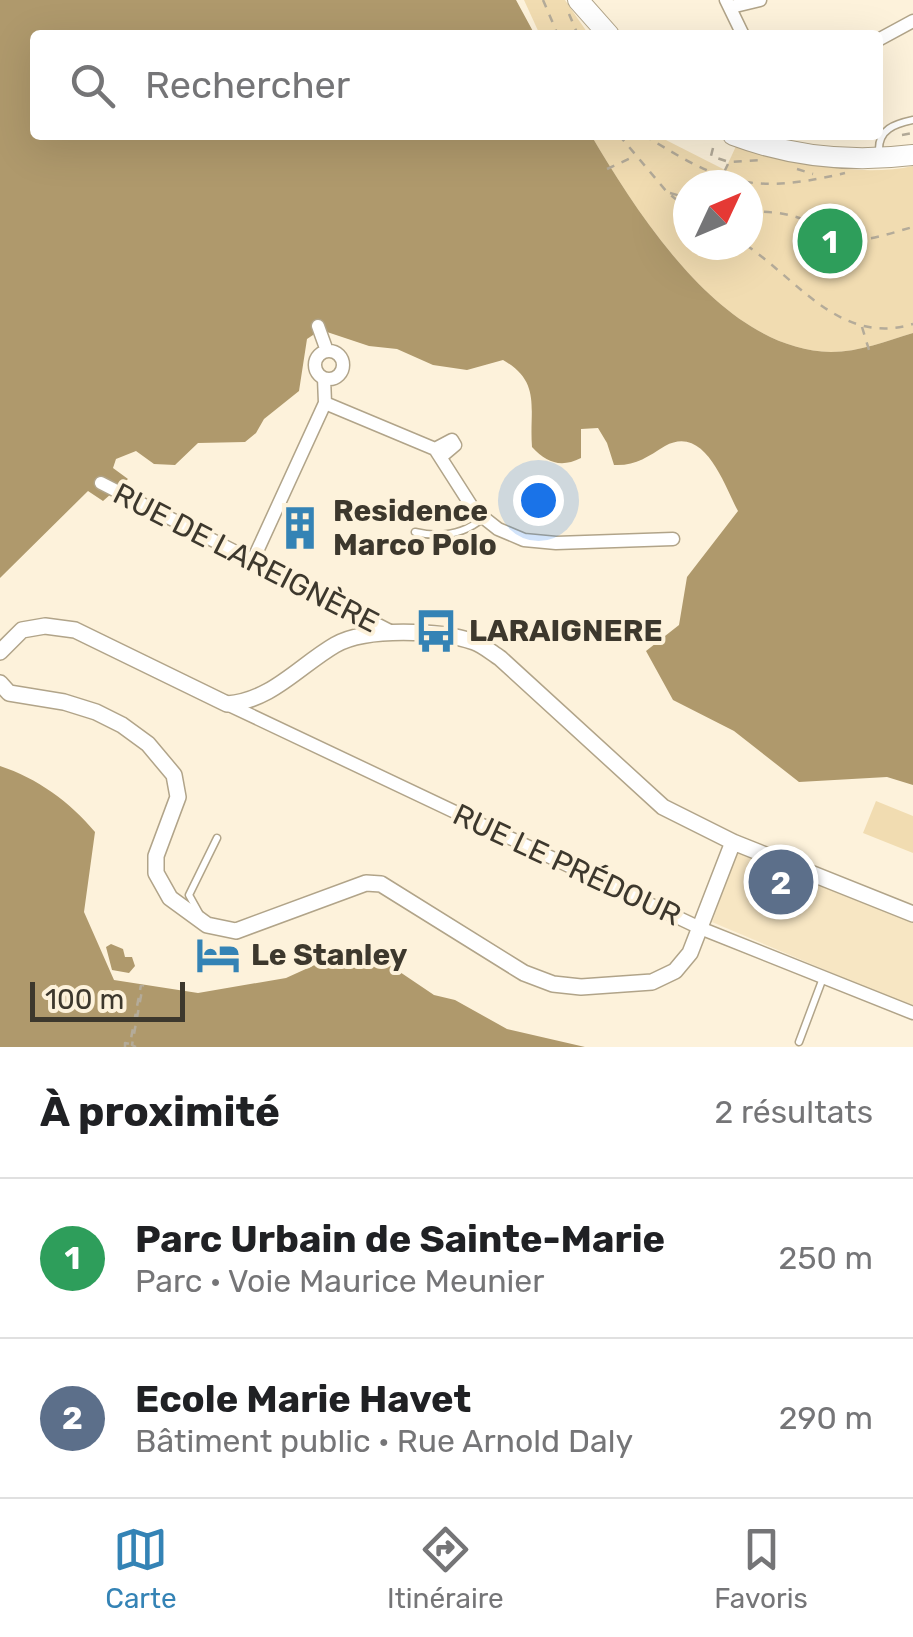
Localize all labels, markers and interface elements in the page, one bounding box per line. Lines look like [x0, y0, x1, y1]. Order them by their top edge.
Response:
search box [30, 30, 883, 140]
icon: search [65, 58, 120, 113]
text: Rechercher [145, 62, 350, 108]
north arrow [673, 170, 763, 260]
pin: 1 [798, 204, 862, 278]
your location [513, 475, 564, 526]
street label: RUE DE LAREIGNÈRE [107, 476, 385, 640]
place label: Residence Marco Polo [333, 493, 497, 563]
building icon: Residence Marco Polo [276, 504, 324, 552]
bus stop icon: LARAIGNERE [412, 607, 460, 655]
place label: LARAIGNERE [469, 613, 663, 649]
street label: RUE LE PRÉDOUR [447, 796, 687, 934]
pin: 2 [748, 844, 814, 920]
hotel icon: Le Stanley [194, 931, 242, 979]
place label: Le Stanley [251, 937, 408, 973]
scale bar [30, 977, 185, 1021]
text: 100 m [45, 983, 124, 1016]
text: À proximité [40, 1087, 280, 1137]
text: 2 résultats [714, 1093, 873, 1131]
text: Parc Urbain de Sainte-Marie [135, 1216, 665, 1262]
text: 1 [65, 1239, 80, 1277]
text: 250 m [779, 1239, 873, 1277]
text: Parc · Voie Maurice Meunier [135, 1262, 544, 1300]
text: Ecole Marie Havet [135, 1376, 471, 1422]
text: 2 [62, 1399, 83, 1437]
text: 290 m [779, 1399, 873, 1437]
text: Bâtiment public · Rue Arnold Daly [135, 1422, 633, 1460]
tab: Carte [105, 1522, 177, 1615]
tab: Itinéraire [387, 1522, 504, 1615]
tab: Favoris [714, 1522, 808, 1615]

